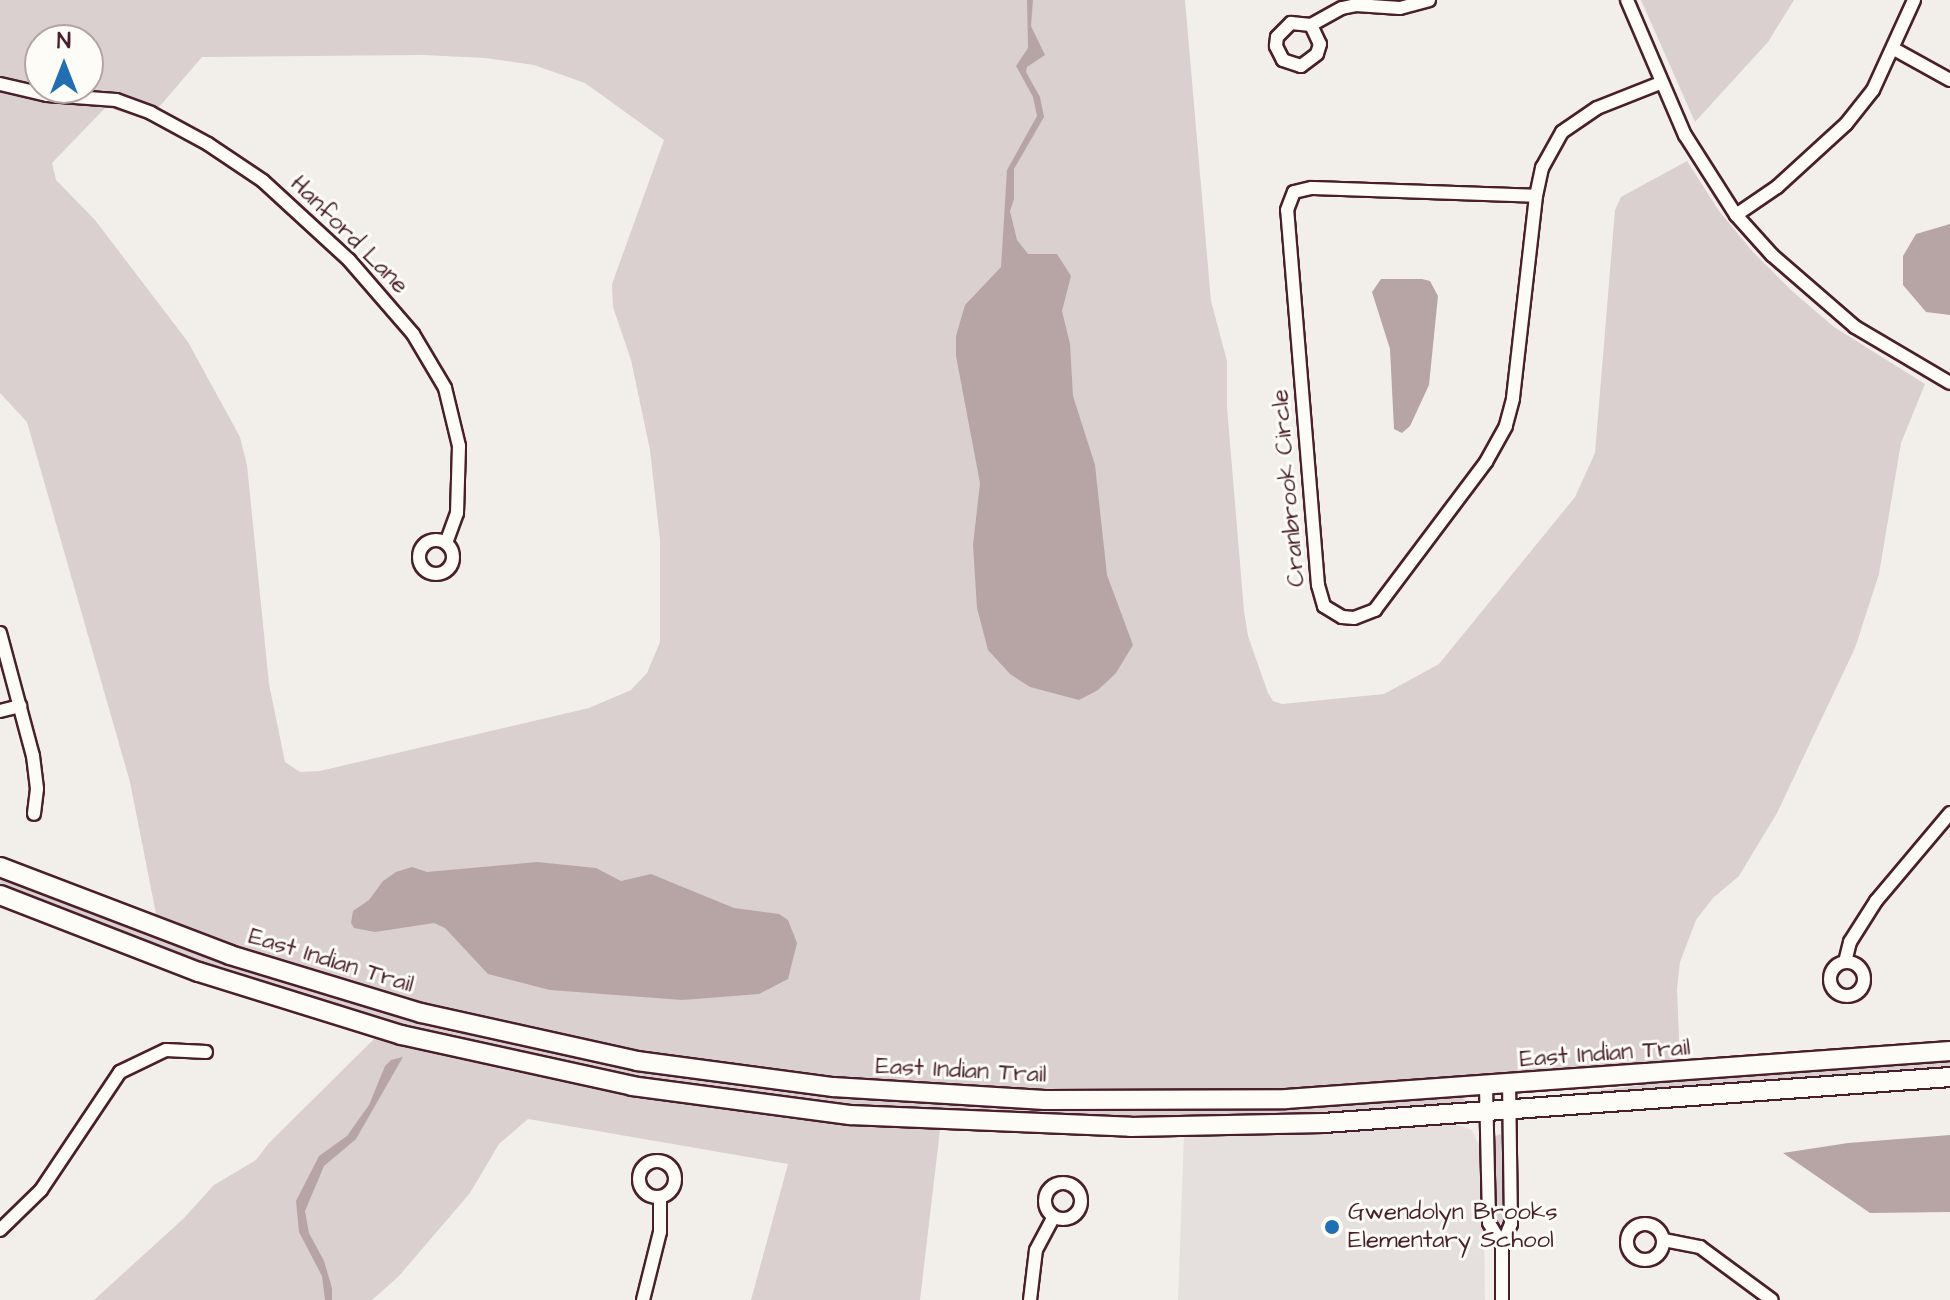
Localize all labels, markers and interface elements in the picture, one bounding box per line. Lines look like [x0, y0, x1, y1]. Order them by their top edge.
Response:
north arrow [24, 24, 104, 104]
text: N [57, 26, 71, 57]
street label: Hanford Lane [284, 170, 414, 300]
street label: Cranbrook Circle [1266, 388, 1312, 588]
street label: East Indian Trail [245, 922, 417, 1000]
street label: East Indian Trail [1519, 1034, 1691, 1074]
street label: East Indian Trail [875, 1052, 1047, 1090]
place label: Gwendolyn Brooks Elementary School [1348, 1199, 1557, 1255]
marker: Gwendolyn Brooks Elementary School [1323, 1218, 1341, 1236]

